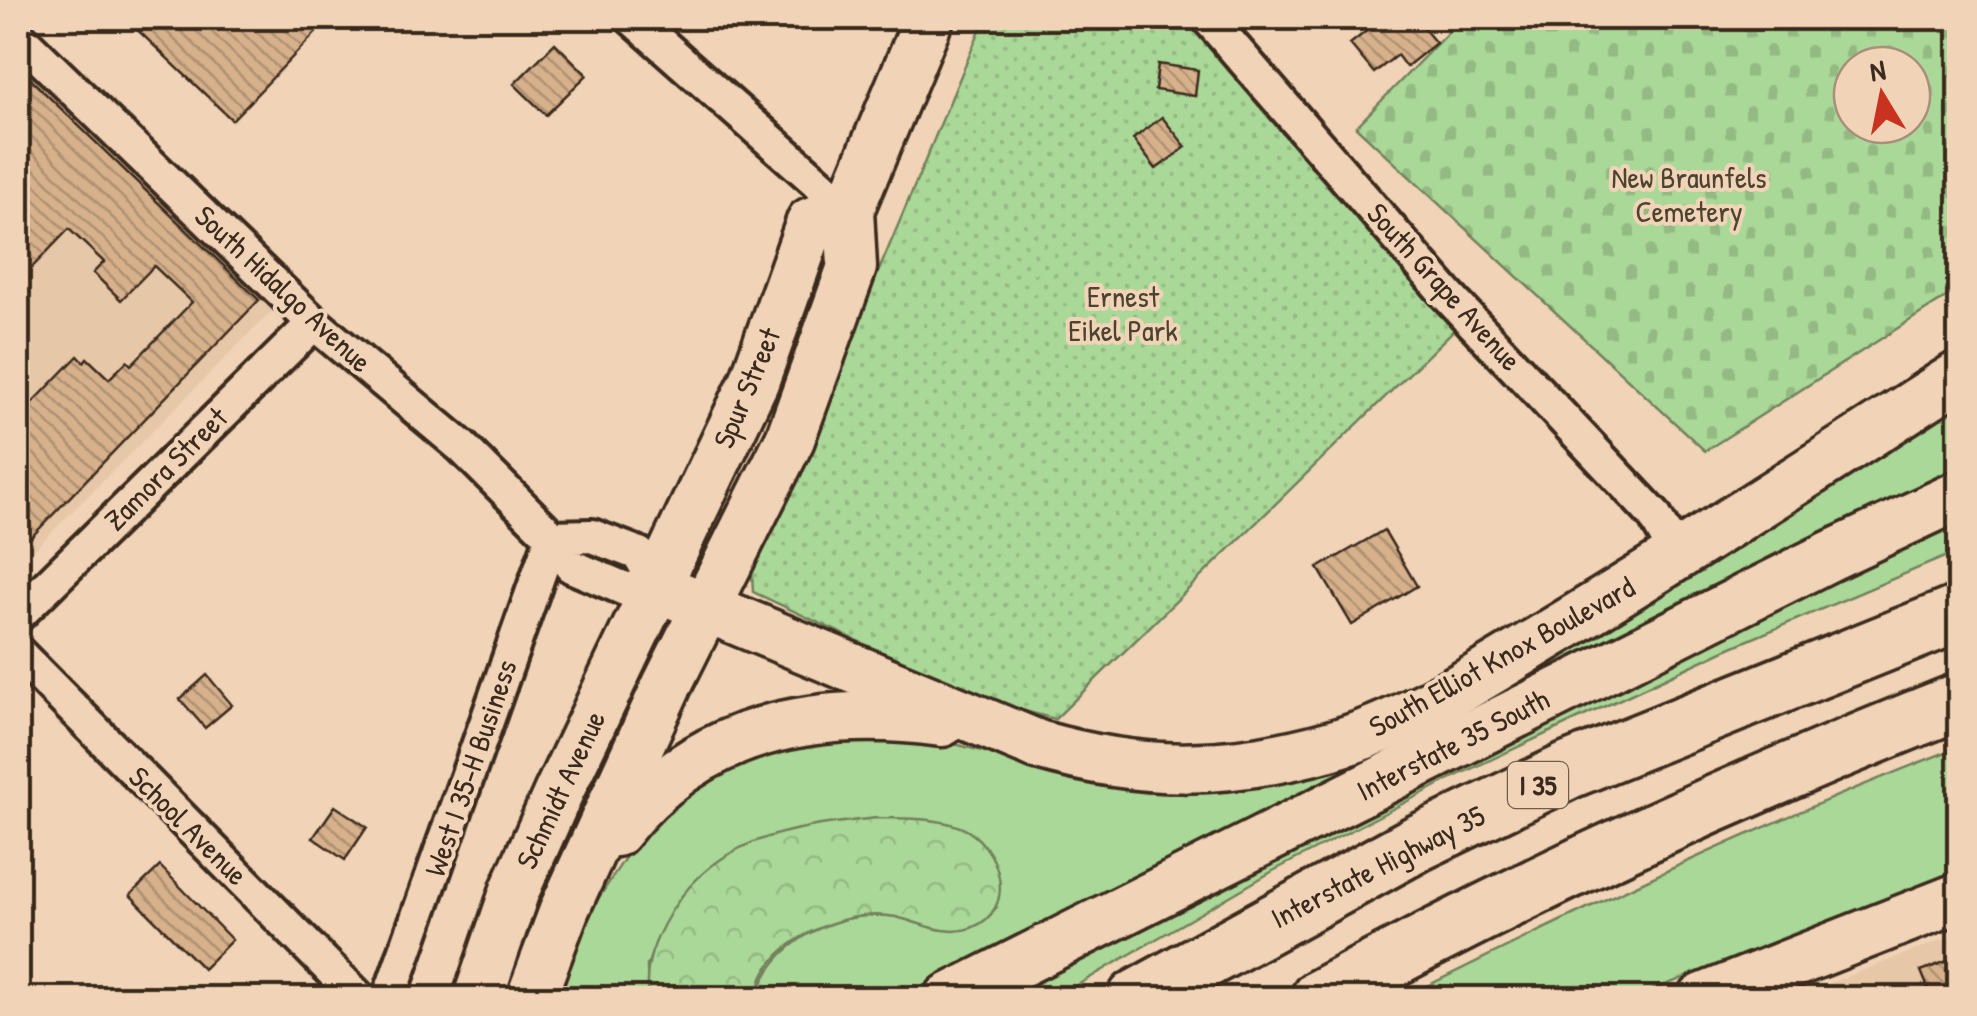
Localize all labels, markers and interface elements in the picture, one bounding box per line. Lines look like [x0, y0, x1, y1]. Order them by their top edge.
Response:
north arrow [1832, 45, 1932, 145]
text: N [1867, 50, 1888, 90]
park label: New Braunfels Cemetery [1611, 157, 1767, 231]
street label: South Grape Avenue [1359, 194, 1531, 379]
street label: South Hidalgo Avenue [187, 196, 381, 381]
park label: Ernest Eikel Park [1068, 276, 1178, 350]
street label: Spur Street [703, 321, 790, 454]
street label: Zamora Street [95, 397, 236, 539]
street label: South Elliot Knox Boulevard [1362, 566, 1642, 746]
street label: West I 35-H Business [414, 654, 526, 881]
street label: Interstate 35 South [1349, 678, 1556, 810]
street label: Schmidt Avenue [506, 704, 614, 875]
street label: School Avenue [120, 757, 257, 894]
road number: I 35 [1508, 762, 1568, 808]
street label: Interstate Highway 35 [1264, 795, 1492, 937]

